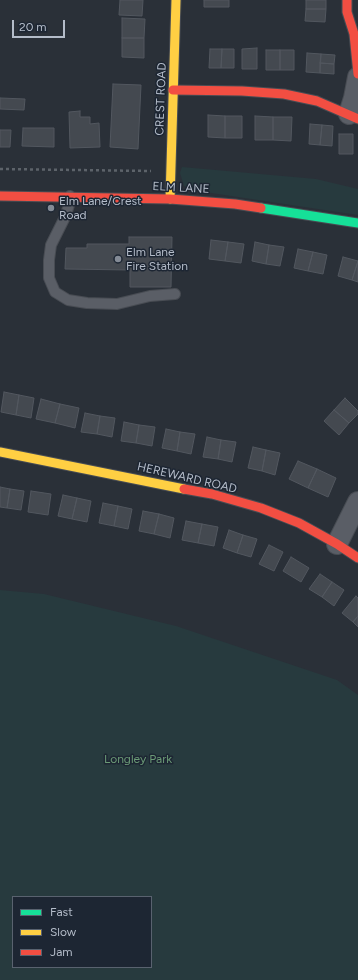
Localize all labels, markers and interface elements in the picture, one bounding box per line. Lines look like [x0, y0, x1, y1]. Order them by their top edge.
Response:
scale bar [14, 12, 67, 38]
text: 20 m [19, 20, 47, 34]
street label: CREST ROAD [153, 62, 169, 136]
street label: ELM LANE [152, 179, 210, 197]
place label: Elm Lane/Crest Road [59, 194, 142, 222]
marker: Elm Lane/Crest Road [46, 203, 56, 213]
place label: Elm Lane Fire Station [126, 245, 188, 273]
marker: Elm Lane Fire Station [113, 254, 123, 264]
street label: HEREWARD ROAD [136, 460, 238, 496]
park label: Longley Park [104, 752, 172, 766]
legend [12, 896, 152, 968]
text: Fast [50, 905, 73, 919]
text: Slow [50, 925, 76, 939]
text: Jam [50, 945, 73, 959]

